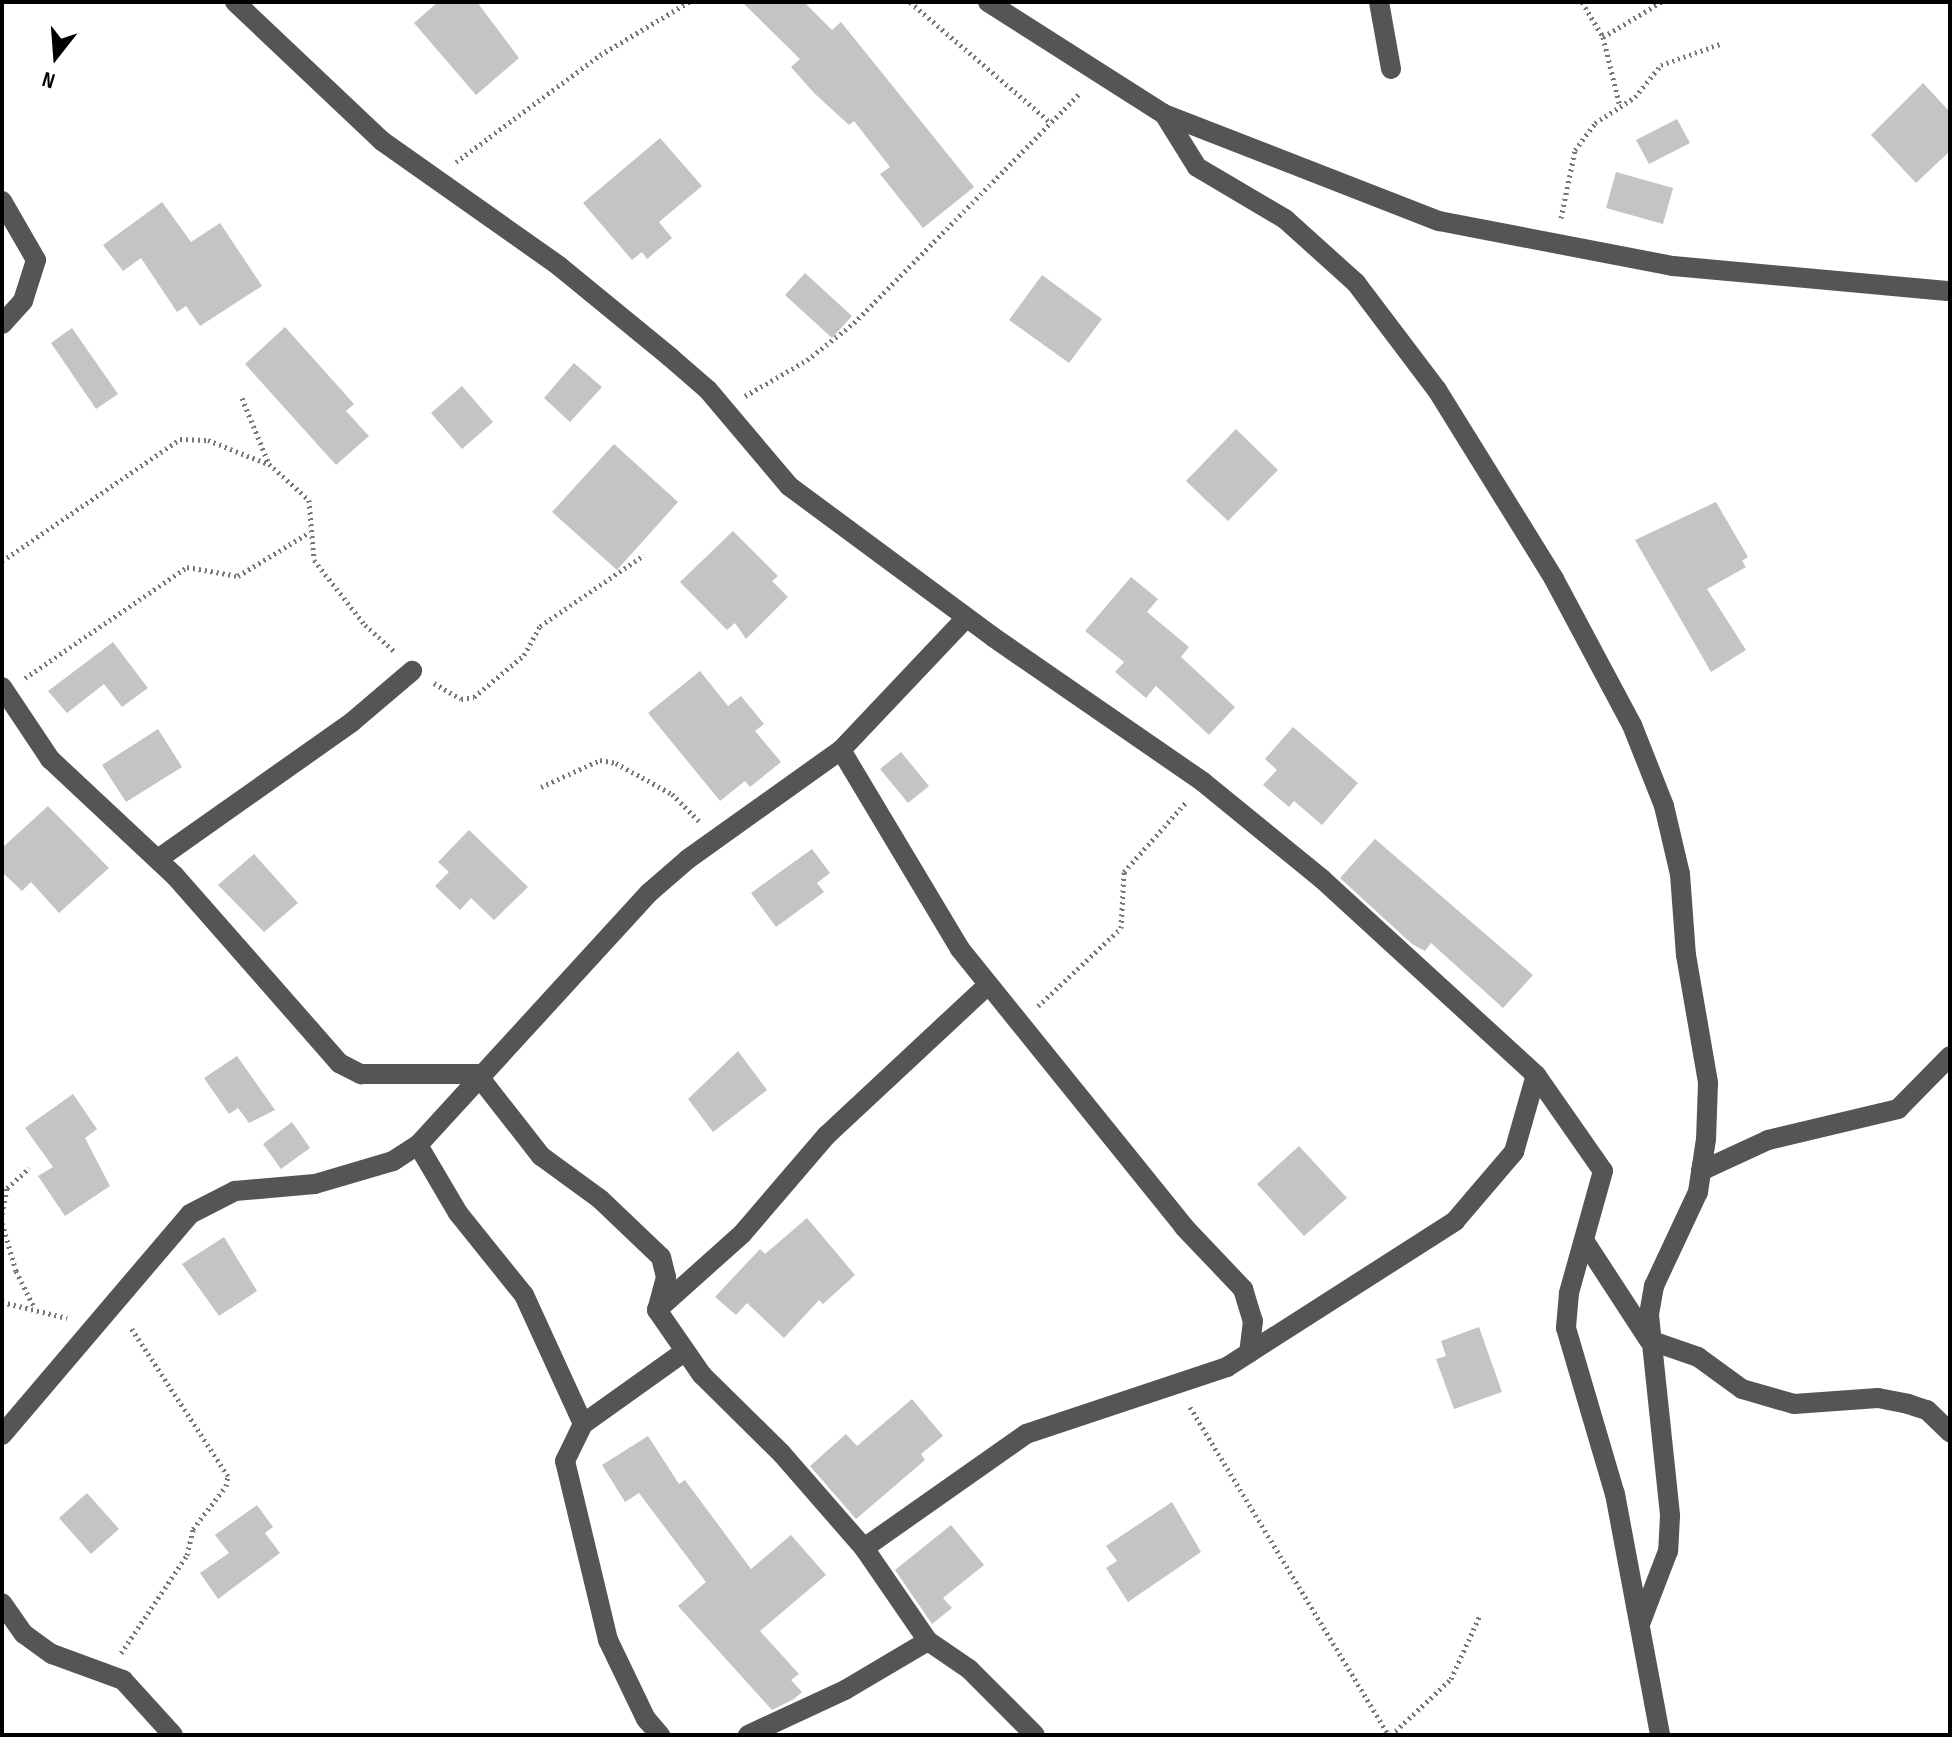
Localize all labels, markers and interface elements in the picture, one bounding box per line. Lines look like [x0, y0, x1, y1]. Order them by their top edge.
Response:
north arrow [16, 16, 96, 96]
text: N [39, 65, 58, 94]

